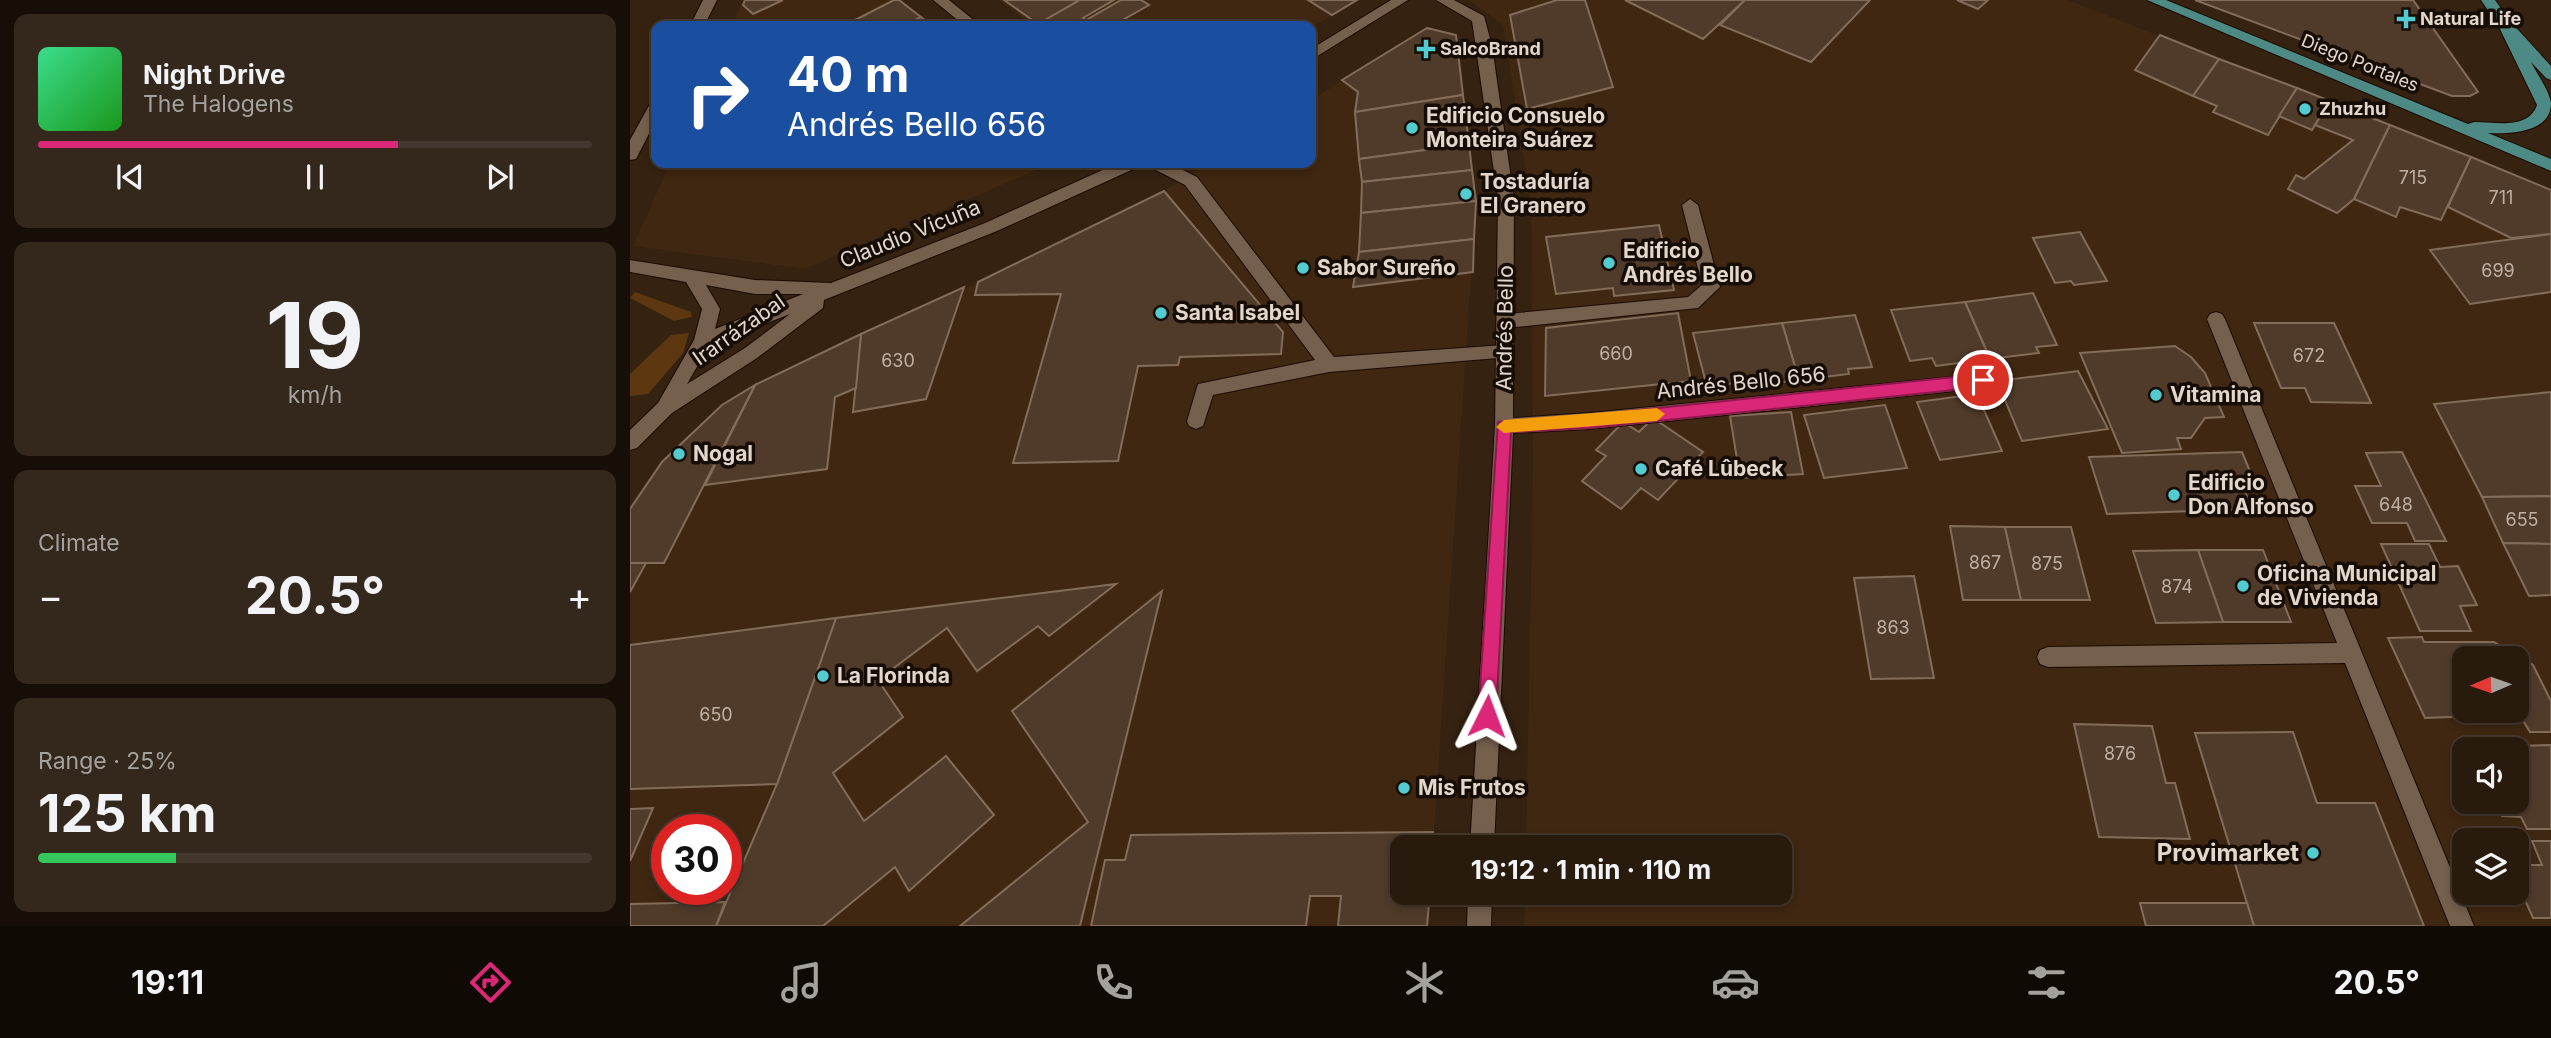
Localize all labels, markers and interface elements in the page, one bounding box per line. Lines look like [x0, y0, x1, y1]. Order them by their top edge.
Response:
place label: Natural Life [2420, 8, 2521, 29]
marker: Natural Life [2398, 11, 2414, 27]
street label: Diego Portales [2299, 29, 2422, 96]
place label: SalcoBrand [1440, 38, 1541, 59]
marker: SalcoBrand [1418, 41, 1434, 57]
text: 40 m [787, 45, 910, 104]
icon: right [672, 49, 763, 140]
text: Night Drive [143, 59, 285, 90]
text: The Halogens [143, 90, 294, 118]
place label: Zhuzhu [2319, 98, 2386, 119]
marker: Zhuzhu [2297, 101, 2313, 117]
place label: Edificio Consuelo Monteira Suárez [1426, 103, 1605, 152]
text: Andrés Bello 656 [787, 105, 1046, 144]
marker: Edificio Consuelo Monteira Suárez [1404, 120, 1420, 136]
icon: previous [111, 158, 149, 196]
icon: pause [296, 158, 334, 196]
icon: next [481, 158, 519, 196]
house number: 715 [2399, 167, 2427, 188]
place label: Tostaduría El Granero [1480, 169, 1590, 218]
marker: Tostaduría El Granero [1458, 186, 1474, 202]
house number: 711 [2489, 187, 2513, 208]
street label: Claudio Vicuña [836, 194, 984, 273]
place label: Edificio Andrés Bello [1623, 238, 1753, 287]
place label: Sabor Sureño [1317, 255, 1456, 280]
marker: Edificio Andrés Bello [1601, 255, 1617, 271]
marker: Sabor Sureño [1295, 260, 1311, 276]
house number: 699 [2481, 260, 2515, 281]
street label: Andrés Bello [1491, 265, 1518, 391]
text: 19 [266, 280, 364, 390]
street label: Irarrázabal [688, 289, 790, 370]
place label: Santa Isabel [1175, 300, 1300, 325]
marker: Santa Isabel [1153, 305, 1169, 321]
house number: 660 [1599, 343, 1633, 364]
house number: 672 [2293, 345, 2325, 366]
house number: 630 [881, 350, 915, 371]
pin [1953, 350, 2013, 410]
street label: Andrés Bello 656 [1655, 361, 1827, 404]
icon: arrive [1964, 361, 2002, 399]
text: km/h [288, 381, 342, 409]
place label: Vitamina [2170, 382, 2261, 407]
marker: Vitamina [2148, 387, 2164, 403]
place label: Nogal [693, 441, 753, 466]
marker: Nogal [671, 446, 687, 462]
place label: Café Lûbeck [1655, 456, 1784, 481]
marker: Café Lûbeck [1633, 461, 1649, 477]
place label: Edificio Don Alfonso [2188, 470, 2314, 519]
marker: Edificio Don Alfonso [2166, 487, 2182, 503]
house number: 648 [2379, 494, 2413, 515]
house number: 655 [2505, 509, 2539, 530]
text: Climate [38, 529, 120, 557]
house number: 867 [1969, 552, 2001, 573]
house number: 875 [2031, 553, 2063, 574]
place label: Oficina Municipal de Vivienda [2257, 561, 2436, 610]
text: 20.5° [245, 564, 385, 627]
text: − [38, 573, 63, 619]
text: + [567, 573, 592, 619]
house number: 874 [2161, 576, 2193, 597]
marker: Oficina Municipal de Vivienda [2235, 578, 2251, 594]
house number: 863 [1876, 617, 1910, 638]
north arrow [2452, 646, 2529, 723]
map controls [2452, 646, 2529, 905]
place label: La Florinda [837, 663, 950, 688]
marker: La Florinda [815, 668, 831, 684]
position arrow [1450, 679, 1524, 753]
house number: 650 [699, 704, 733, 725]
button: sound [2452, 737, 2529, 814]
house number: 876 [2104, 743, 2136, 764]
text: Range · 25% [38, 747, 177, 775]
place label: Mis Frutos [1418, 775, 1526, 800]
marker: Mis Frutos [1396, 780, 1412, 796]
text: 125 km [38, 782, 216, 845]
speed limit sign: 30 [651, 814, 742, 905]
button: layers [2452, 828, 2529, 905]
place label: Provimarket [2157, 838, 2299, 867]
marker: Provimarket [2305, 845, 2321, 861]
text: 19:12 · 1 min · 110 m [1471, 854, 1711, 885]
icon: directions [466, 958, 515, 1007]
icon: music [777, 958, 826, 1007]
icon: phone [1089, 958, 1138, 1007]
icon: climate [1400, 958, 1449, 1007]
icon: car [1711, 958, 1760, 1007]
icon: filters [2022, 958, 2071, 1007]
text: 19:11 [131, 963, 204, 1002]
text: 20.5° [2334, 963, 2420, 1002]

